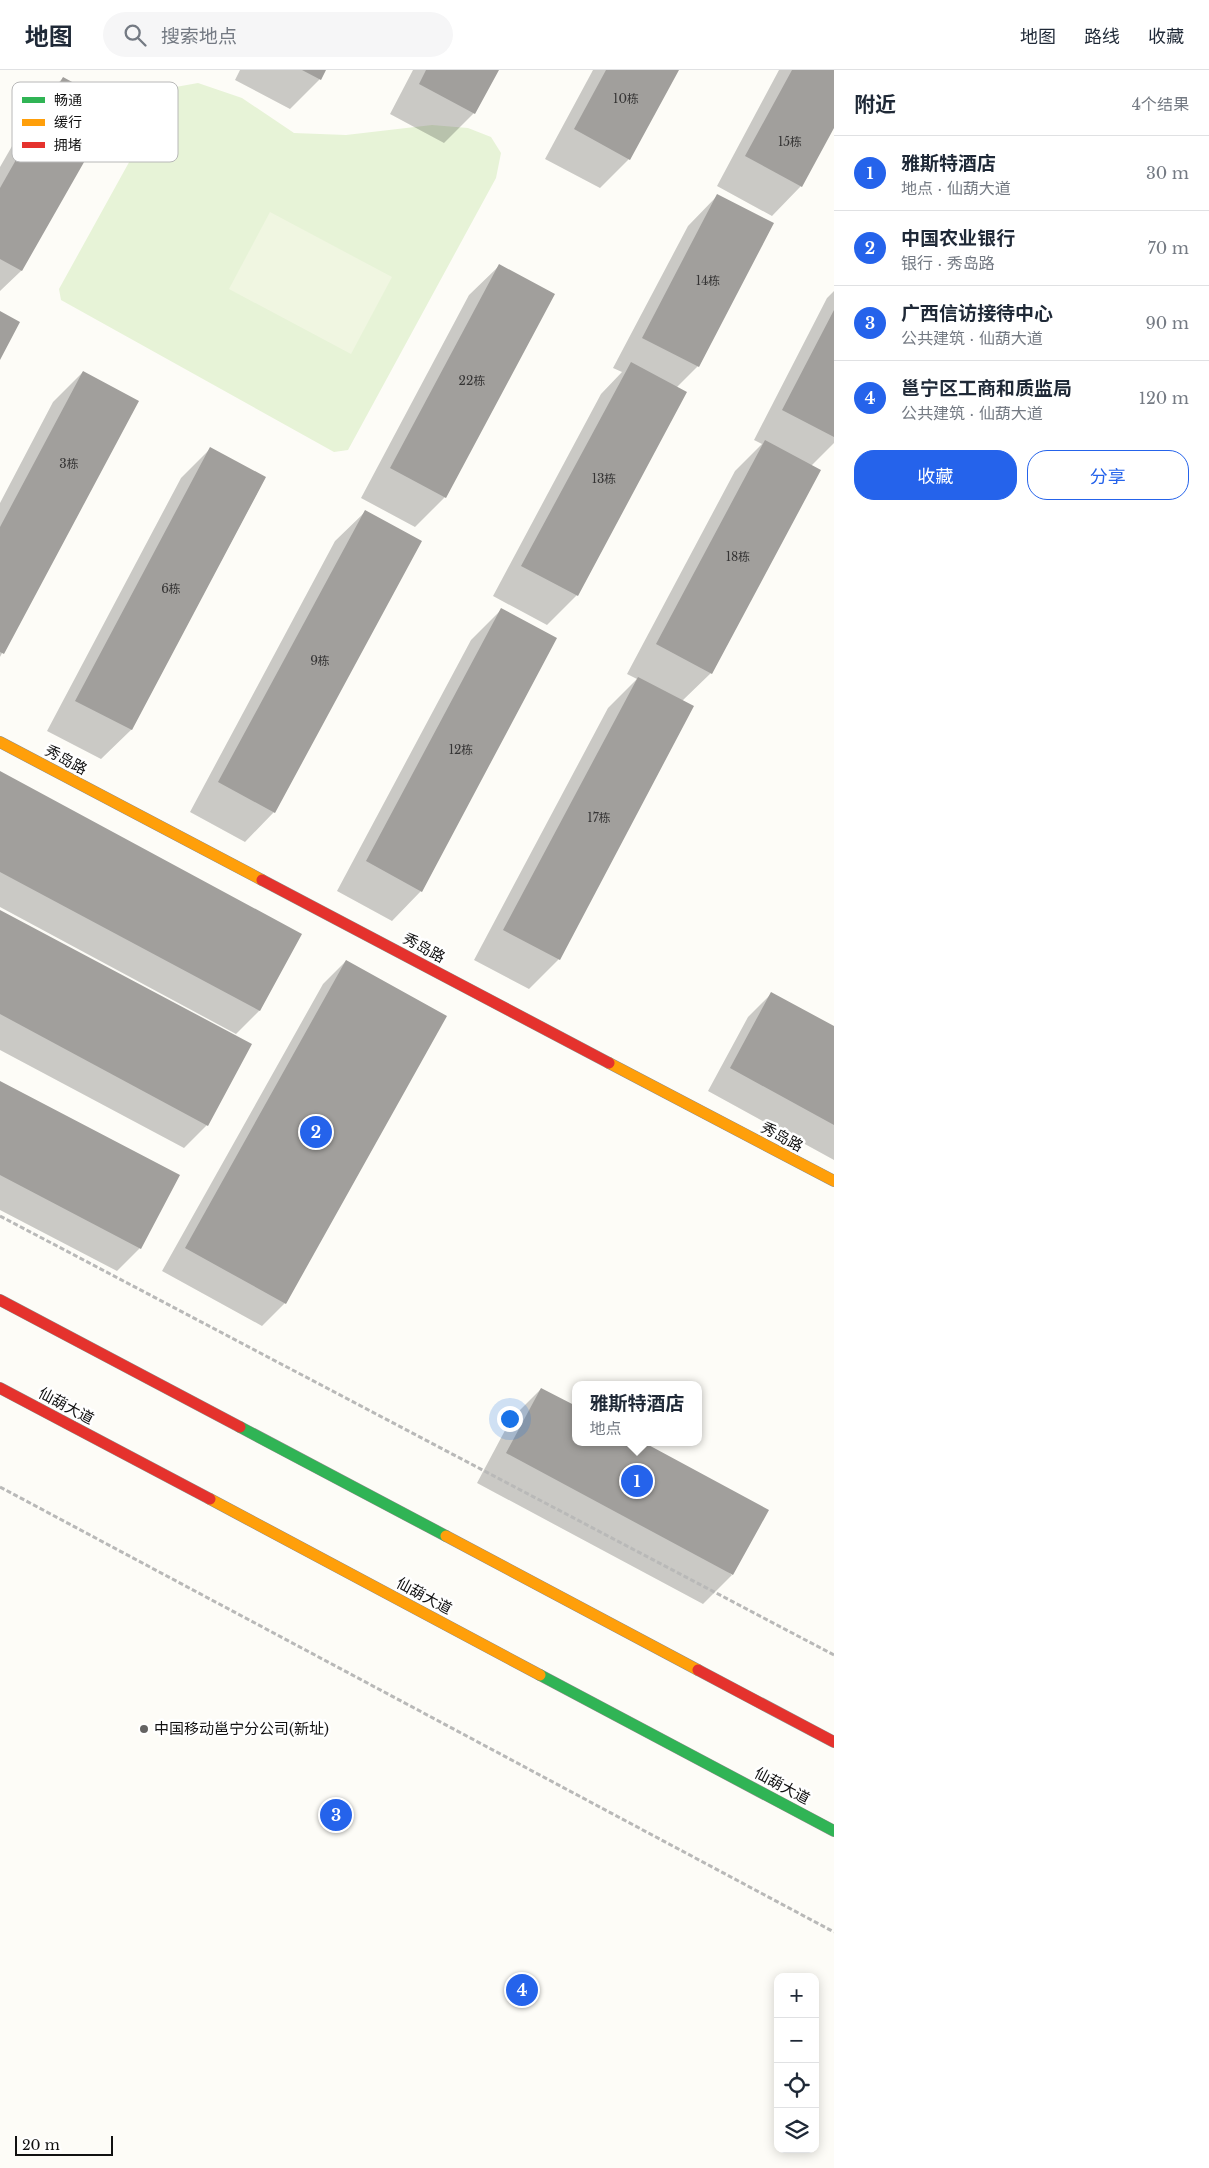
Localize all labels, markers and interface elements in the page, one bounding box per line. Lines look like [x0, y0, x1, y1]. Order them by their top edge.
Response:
search box [103, 12, 453, 57]
icon: search [121, 21, 149, 49]
text: 地图 [25, 22, 73, 51]
text: 搜索地点 [161, 25, 237, 48]
text: 地图 [1020, 26, 1056, 48]
text: 路线 [1084, 26, 1120, 48]
text: 收藏 [1148, 26, 1184, 48]
legend [12, 82, 178, 162]
text: 畅通 [54, 91, 82, 109]
house number: 10栋 [613, 91, 639, 106]
text: 附近 [854, 92, 896, 118]
text: 4个结果 [1132, 94, 1189, 114]
text: 缓行 [54, 113, 82, 131]
house number: 15栋 [778, 134, 802, 149]
text: 拥堵 [54, 136, 82, 154]
text: 雅斯特酒店 [901, 152, 996, 175]
text: 1 [867, 163, 873, 183]
text: 30 m [1146, 163, 1189, 183]
text: 地点 · 仙葫大道 [901, 178, 1011, 198]
text: 中国农业银行 [901, 227, 1015, 250]
text: 2 [865, 238, 875, 258]
text: 70 m [1148, 238, 1189, 258]
text: 银行 · 秀岛路 [901, 253, 995, 273]
house number: 14栋 [696, 273, 720, 288]
text: 广西信访接待中心 [901, 302, 1053, 325]
text: 3 [865, 313, 875, 333]
text: 90 m [1146, 313, 1189, 333]
text: 公共建筑 · 仙葫大道 [901, 328, 1043, 348]
house number: 22栋 [459, 373, 485, 388]
text: 邕宁区工商和质监局 [901, 377, 1072, 400]
text: 4 [865, 388, 875, 408]
text: 120 m [1139, 388, 1189, 408]
text: 公共建筑 · 仙葫大道 [901, 403, 1043, 423]
button: 收藏 [854, 450, 1017, 500]
button: 分享 [1027, 450, 1189, 500]
house number: 3栋 [59, 456, 79, 471]
house number: 13栋 [592, 471, 616, 486]
house number: 18栋 [726, 549, 750, 564]
house number: 6栋 [161, 581, 181, 596]
house number: 9栋 [310, 653, 330, 668]
street label: 秀岛路 [42, 741, 91, 779]
house number: 12栋 [449, 742, 473, 757]
house number: 17栋 [587, 810, 611, 825]
street label: 秀岛路 [400, 929, 449, 967]
pin: 2 [300, 1113, 332, 1151]
street label: 秀岛路 [758, 1118, 807, 1156]
popup [572, 1381, 702, 1446]
street label: 仙葫大道 [35, 1383, 97, 1428]
text: 雅斯特酒店 [589, 1392, 685, 1415]
your location [497, 1406, 523, 1432]
text: 地点 [589, 1418, 622, 1438]
pin: 1 [621, 1462, 653, 1500]
street label: 仙葫大道 [393, 1573, 455, 1618]
place label: 中国移动邕宁分公司(新址) [154, 1719, 329, 1738]
marker: 中国移动邕宁分公司(新址) [138, 1723, 150, 1735]
street label: 仙葫大道 [751, 1763, 813, 1808]
pin: 3 [320, 1796, 352, 1834]
pin: 4 [506, 1971, 538, 2009]
map controls [774, 1973, 819, 2153]
button: + [774, 1973, 819, 2018]
button: − [774, 2018, 819, 2063]
button: locate [774, 2063, 819, 2108]
button: layers [774, 2108, 819, 2153]
scale bar [15, 2133, 112, 2156]
text: 20 m [22, 2136, 60, 2154]

